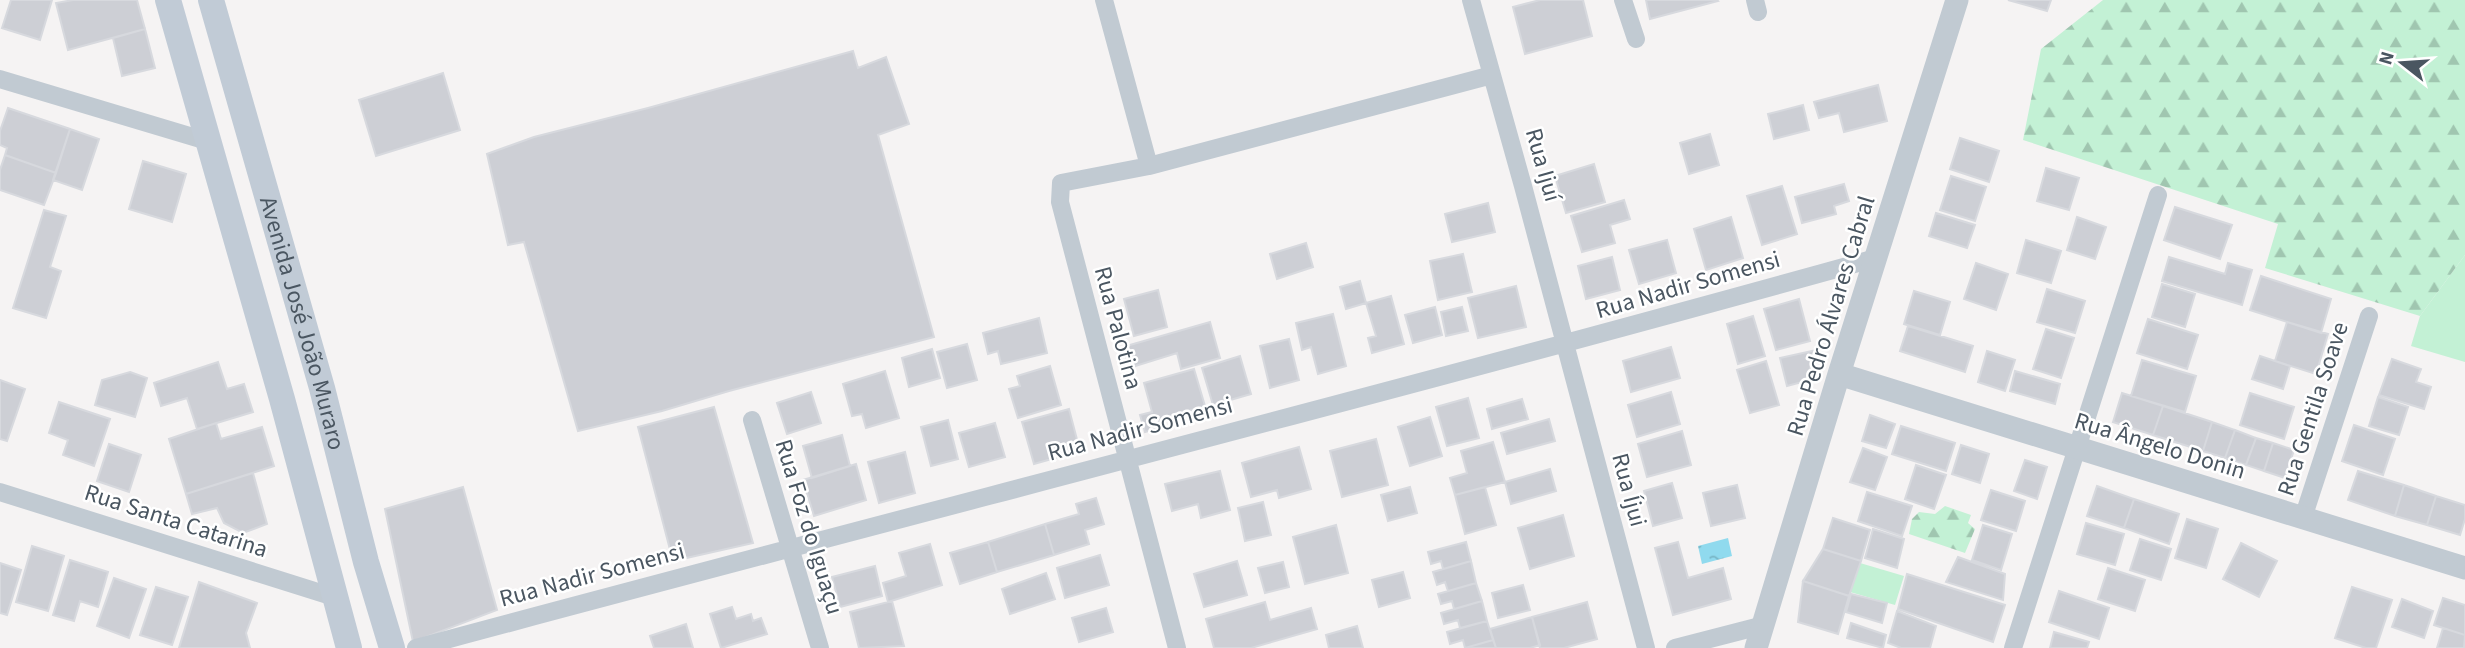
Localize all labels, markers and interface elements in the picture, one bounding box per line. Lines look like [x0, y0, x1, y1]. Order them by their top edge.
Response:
north arrow [2367, 28, 2437, 98]
text: N [2372, 48, 2402, 68]
street label: Rua Ijuí [1516, 124, 1570, 207]
street label: Avenida José João Muraro [251, 192, 355, 454]
street label: Rua Pedro Álvares Cabral [1778, 192, 1884, 440]
street label: Rua Nadir Somensi [1592, 242, 1784, 328]
street label: Rua Palotina [1085, 263, 1151, 393]
street label: Rua Gentila Soave [2268, 317, 2358, 501]
street label: Rua Nadir Somensi [1044, 387, 1236, 471]
street label: Rua Ângelo Donin [2070, 403, 2250, 489]
street label: Rua Foz do Iguaçu [766, 435, 852, 619]
street label: Rua Íjui [1602, 449, 1656, 531]
street label: Rua Santa Catarina [80, 475, 272, 567]
street label: Rua Nadir Somensi [496, 533, 688, 617]

